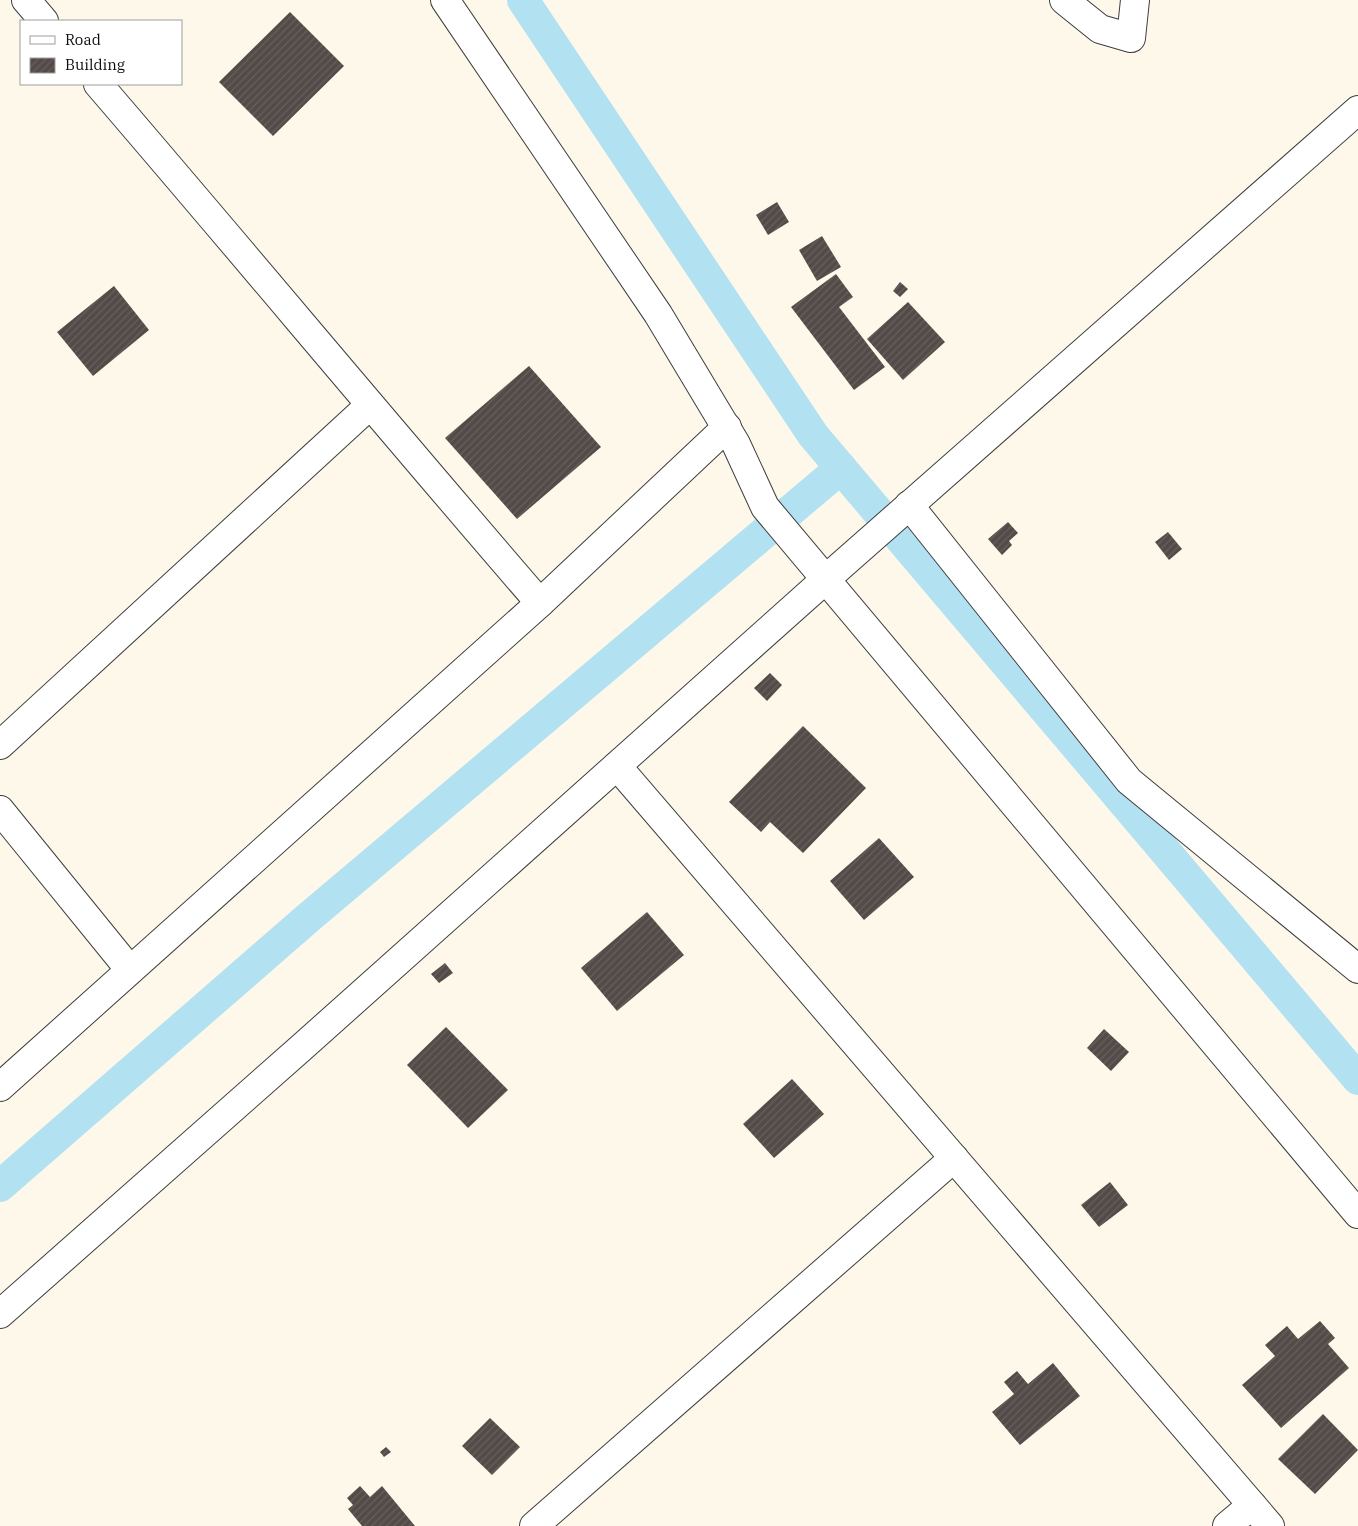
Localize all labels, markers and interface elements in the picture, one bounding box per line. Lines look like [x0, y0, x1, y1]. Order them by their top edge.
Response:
legend [20, 20, 182, 85]
text: Road [65, 30, 101, 49]
text: Building [65, 55, 125, 74]

